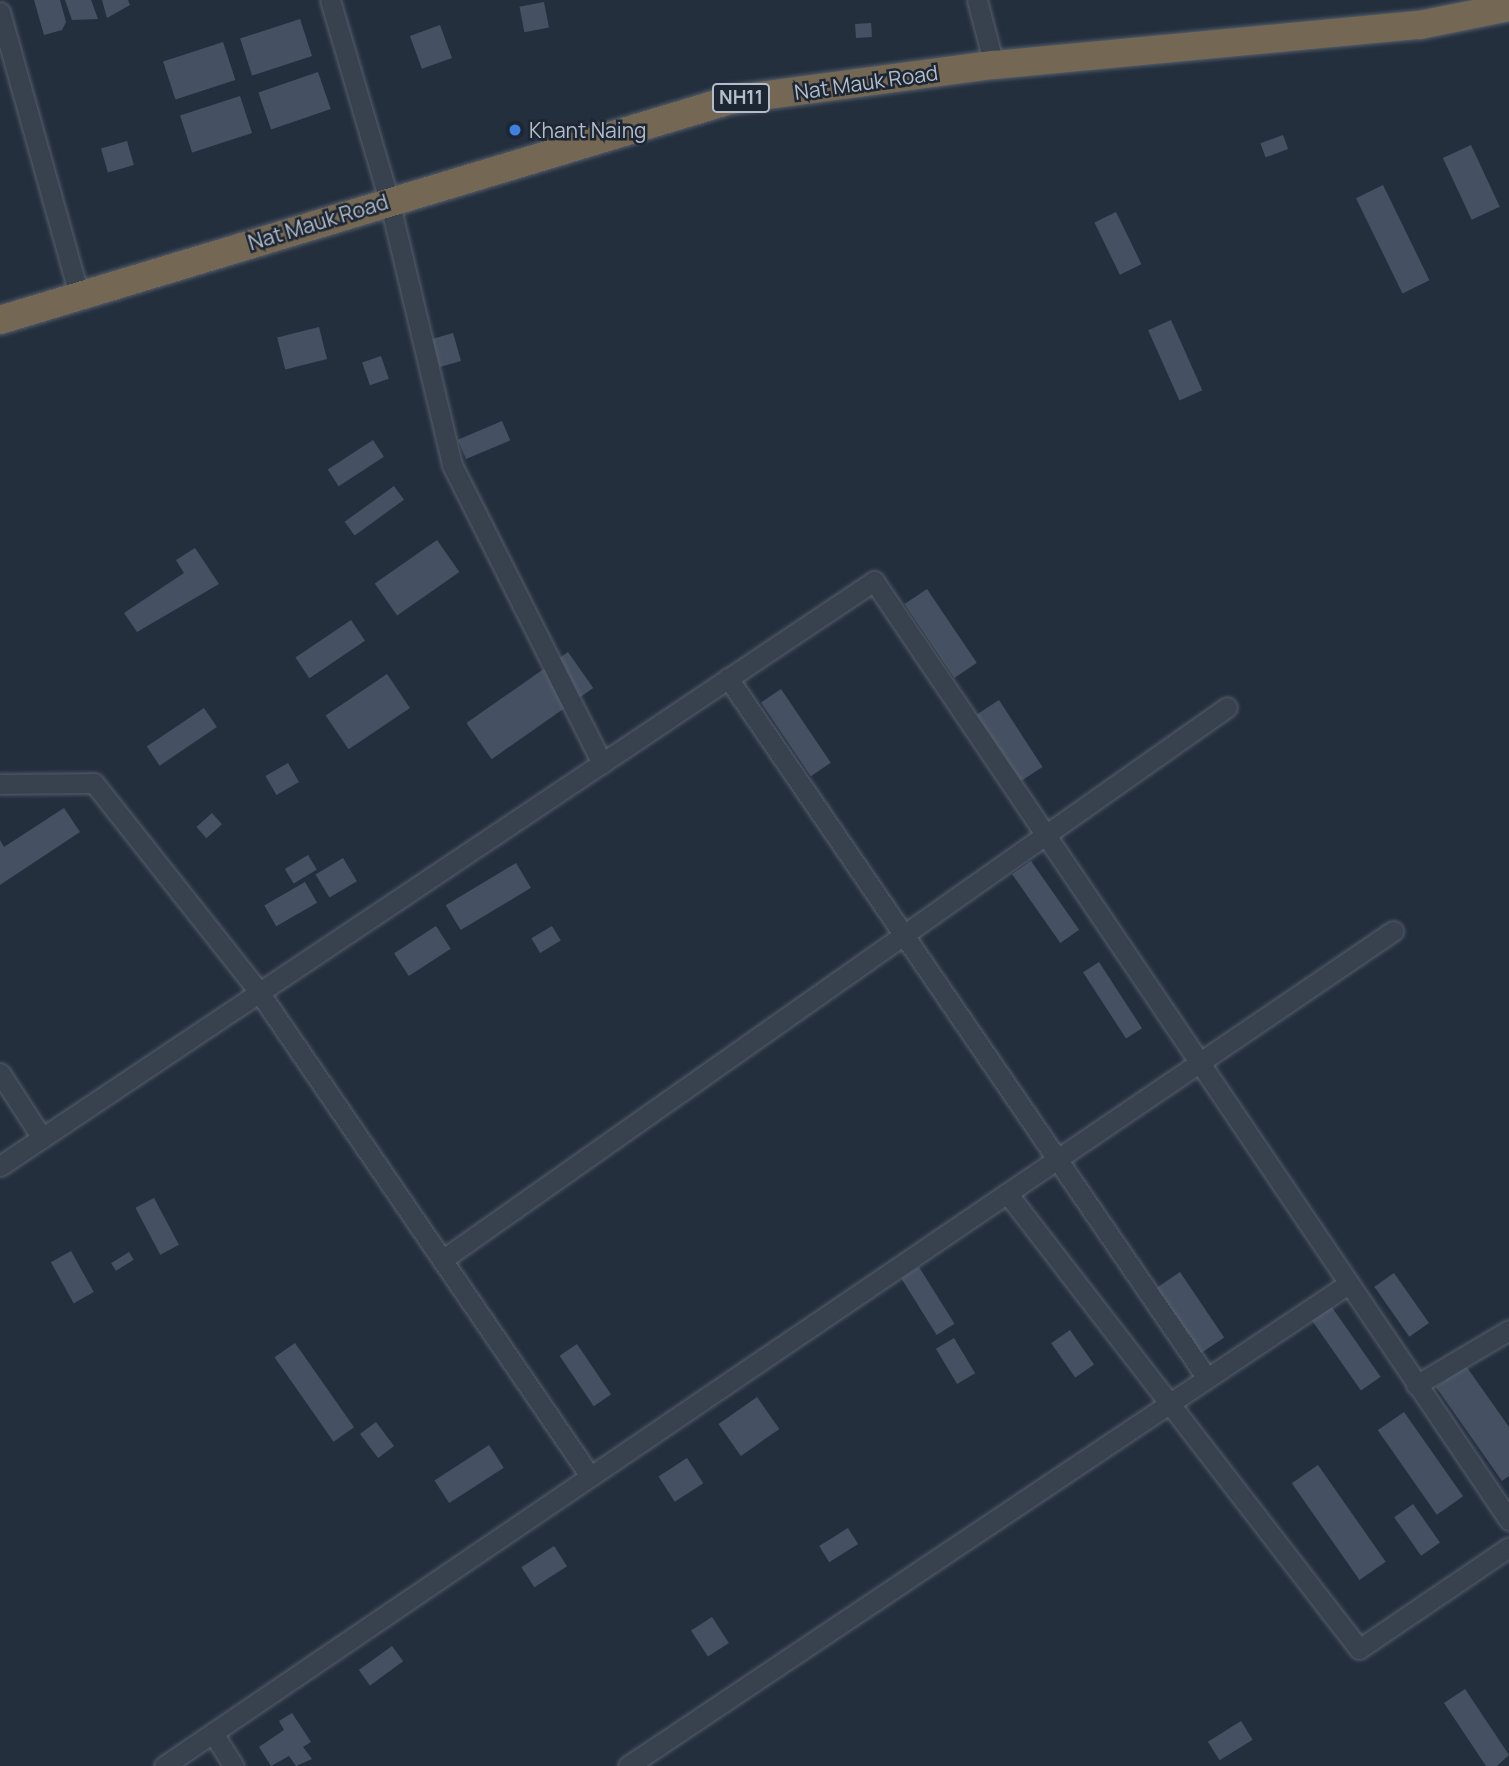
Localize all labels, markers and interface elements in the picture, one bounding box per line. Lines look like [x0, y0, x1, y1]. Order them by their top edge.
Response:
street label: Nat Mauk Road [793, 59, 939, 105]
road number: NH11 [711, 82, 771, 114]
place label: Khant Naing [529, 117, 647, 143]
marker: Khant Naing [507, 122, 523, 138]
street label: Nat Mauk Road [245, 189, 391, 255]

